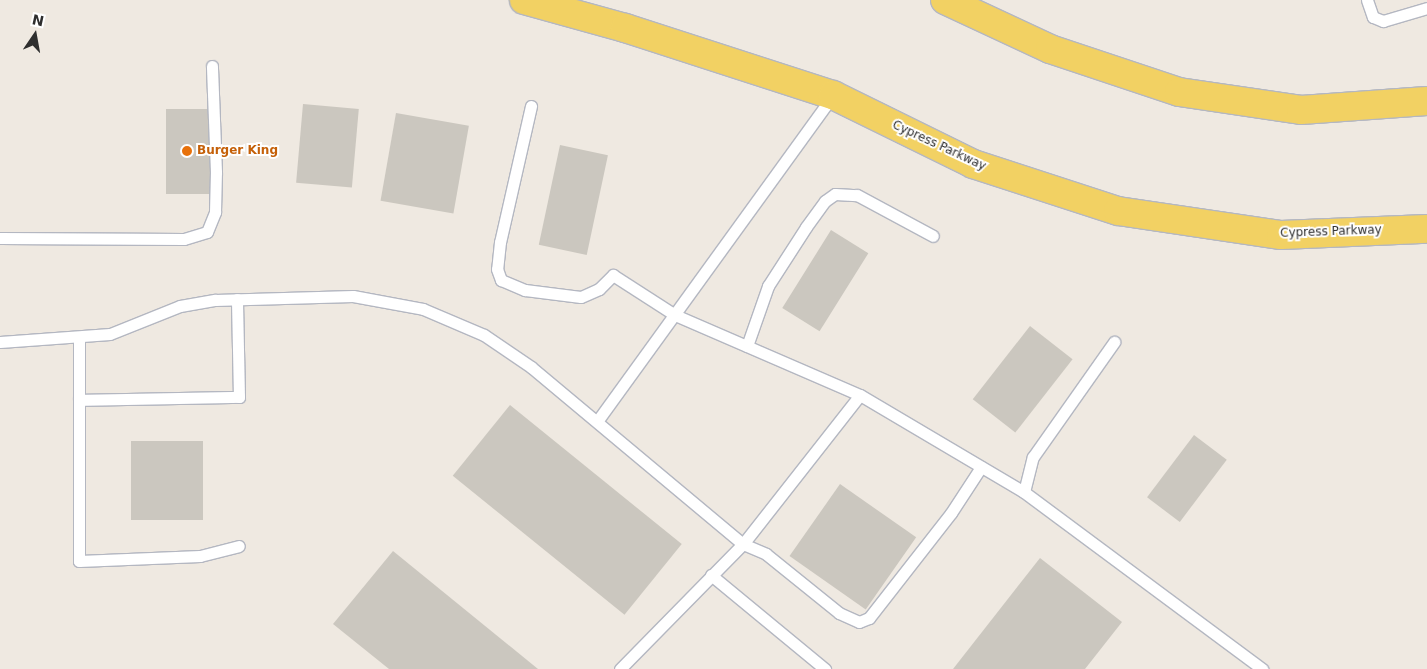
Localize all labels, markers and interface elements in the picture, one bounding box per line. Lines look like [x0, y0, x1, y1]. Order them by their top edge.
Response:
north arrow [10, 10, 60, 60]
text: N [31, 11, 46, 29]
street label: Cypress Parkway [890, 118, 988, 174]
place label: Burger King [197, 144, 278, 158]
marker: Burger King [181, 145, 193, 157]
street label: Cypress Parkway [1280, 223, 1382, 241]

